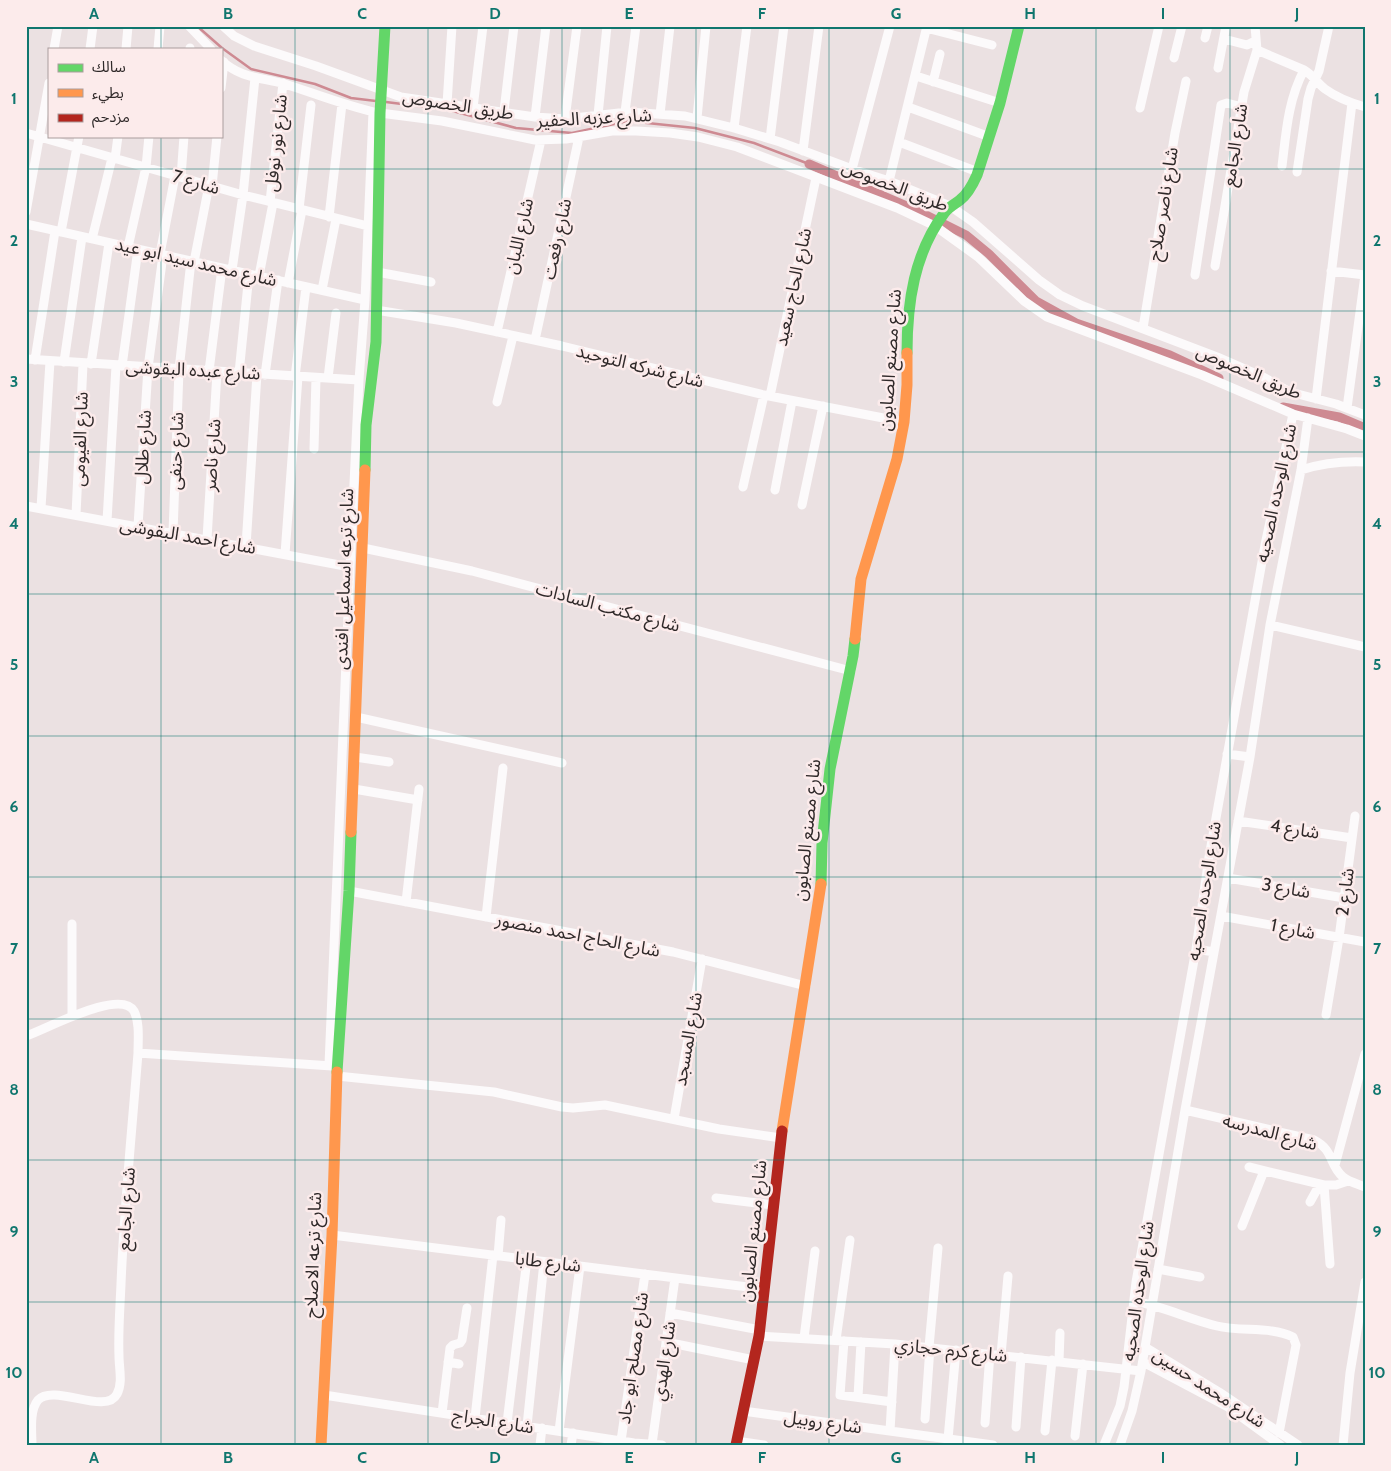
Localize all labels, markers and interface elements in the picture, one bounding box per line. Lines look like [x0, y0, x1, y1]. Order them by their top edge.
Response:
text: A [89, 4, 99, 23]
text: B [223, 4, 233, 23]
text: C [357, 4, 367, 23]
text: D [489, 4, 501, 23]
text: E [624, 4, 634, 23]
text: F [758, 4, 767, 23]
text: G [891, 4, 901, 23]
text: H [1024, 4, 1036, 23]
text: I [1161, 4, 1165, 23]
text: J [1294, 4, 1299, 23]
legend [48, 48, 222, 138]
text: سالك [92, 58, 126, 76]
text: بطيء [92, 84, 124, 104]
street label: طريق الخصوص [401, 85, 515, 125]
text: 1 [11, 89, 17, 108]
text: 1 [1374, 89, 1380, 108]
street label: شارع نور نوفل [260, 93, 295, 193]
street label: شارع الجامع [1218, 102, 1255, 189]
street label: شارع عزبه الحفير [535, 104, 652, 135]
text: مزدحم [92, 108, 130, 128]
street label: شارع ناصر صلاح [1143, 145, 1186, 263]
street label: طريق الخصوص [839, 156, 951, 216]
street label: شارع 7 [169, 165, 222, 202]
street label: شارع اللبان [500, 196, 541, 277]
street label: شارع رفعت [538, 196, 579, 282]
street label: شارع الحاج سعيد [770, 226, 819, 349]
text: 2 [10, 231, 18, 250]
text: 2 [1373, 231, 1381, 250]
street label: شارع محمد سيد ابو عيد [112, 233, 279, 294]
street label: شارع مصنع الصابون [874, 288, 909, 432]
street label: شارع شركه التوحيد [573, 339, 706, 395]
street label: طريق الخصوص [1193, 340, 1305, 404]
street label: شارع عبده البقوشى [125, 355, 261, 388]
text: 3 [10, 372, 18, 391]
text: 3 [1373, 372, 1381, 391]
street label: شارع الفيومى [67, 391, 96, 487]
street label: شارع طلال [130, 409, 159, 485]
street label: شارع حنفى [164, 412, 191, 491]
street label: شارع ناصر [198, 418, 228, 493]
street label: شارع الوحده الصحيه [1251, 422, 1304, 565]
street label: شارع ترعه اسماعيل افندى [330, 488, 361, 670]
street label: شارع احمد البقوشى [118, 513, 258, 562]
text: 4 [9, 514, 19, 533]
text: 4 [1372, 514, 1382, 533]
street label: شارع مكتب السادات [533, 577, 683, 640]
text: 5 [10, 655, 18, 674]
text: 5 [1373, 655, 1381, 674]
street label: شارع مصنع الصابون [789, 758, 828, 902]
text: 6 [10, 797, 19, 816]
text: 6 [1373, 797, 1382, 816]
street label: شارع 4 [1268, 814, 1321, 847]
street label: شارع الوحده الصحيه [1182, 820, 1229, 963]
street label: شارع 2 [1331, 867, 1362, 918]
street label: شارع 3 [1259, 873, 1312, 906]
street label: شارع الحاج احمد منصور [492, 908, 662, 965]
street label: شارع 1 [1268, 914, 1317, 947]
text: 7 [10, 939, 19, 958]
text: 7 [1373, 939, 1382, 958]
street label: شارع المسجد [669, 990, 710, 1088]
text: 8 [9, 1080, 19, 1099]
text: 8 [1372, 1080, 1382, 1099]
street label: شارع المدرسه [1220, 1109, 1320, 1158]
street label: شارع مصنع الصابون [735, 1159, 774, 1303]
street label: شارع الجامع [112, 1166, 143, 1252]
street label: شارع ترعه الاصلاح [300, 1191, 329, 1319]
street label: شارع الوحده الصحيه [1117, 1220, 1162, 1363]
text: 9 [10, 1222, 19, 1241]
text: 9 [1373, 1222, 1382, 1241]
street label: شارع طابا [513, 1247, 582, 1280]
street label: شارع مصلح ابو جاد [613, 1291, 656, 1426]
street label: شارع الهدي [648, 1320, 683, 1403]
street label: شارع كرم حجازي [893, 1333, 1008, 1370]
street label: شارع محمد حسين [1147, 1343, 1269, 1435]
text: 10 [5, 1363, 23, 1382]
text: 10 [1368, 1363, 1386, 1382]
street label: شارع الجراج [450, 1404, 535, 1441]
street label: شارع روبيل [782, 1406, 863, 1441]
text: A [89, 1448, 99, 1467]
text: B [223, 1448, 233, 1467]
text: C [357, 1448, 367, 1467]
text: D [489, 1448, 501, 1467]
text: E [624, 1448, 634, 1467]
text: F [758, 1448, 767, 1467]
text: G [891, 1448, 901, 1467]
text: H [1024, 1448, 1036, 1467]
text: I [1161, 1448, 1165, 1467]
text: J [1294, 1448, 1299, 1467]

